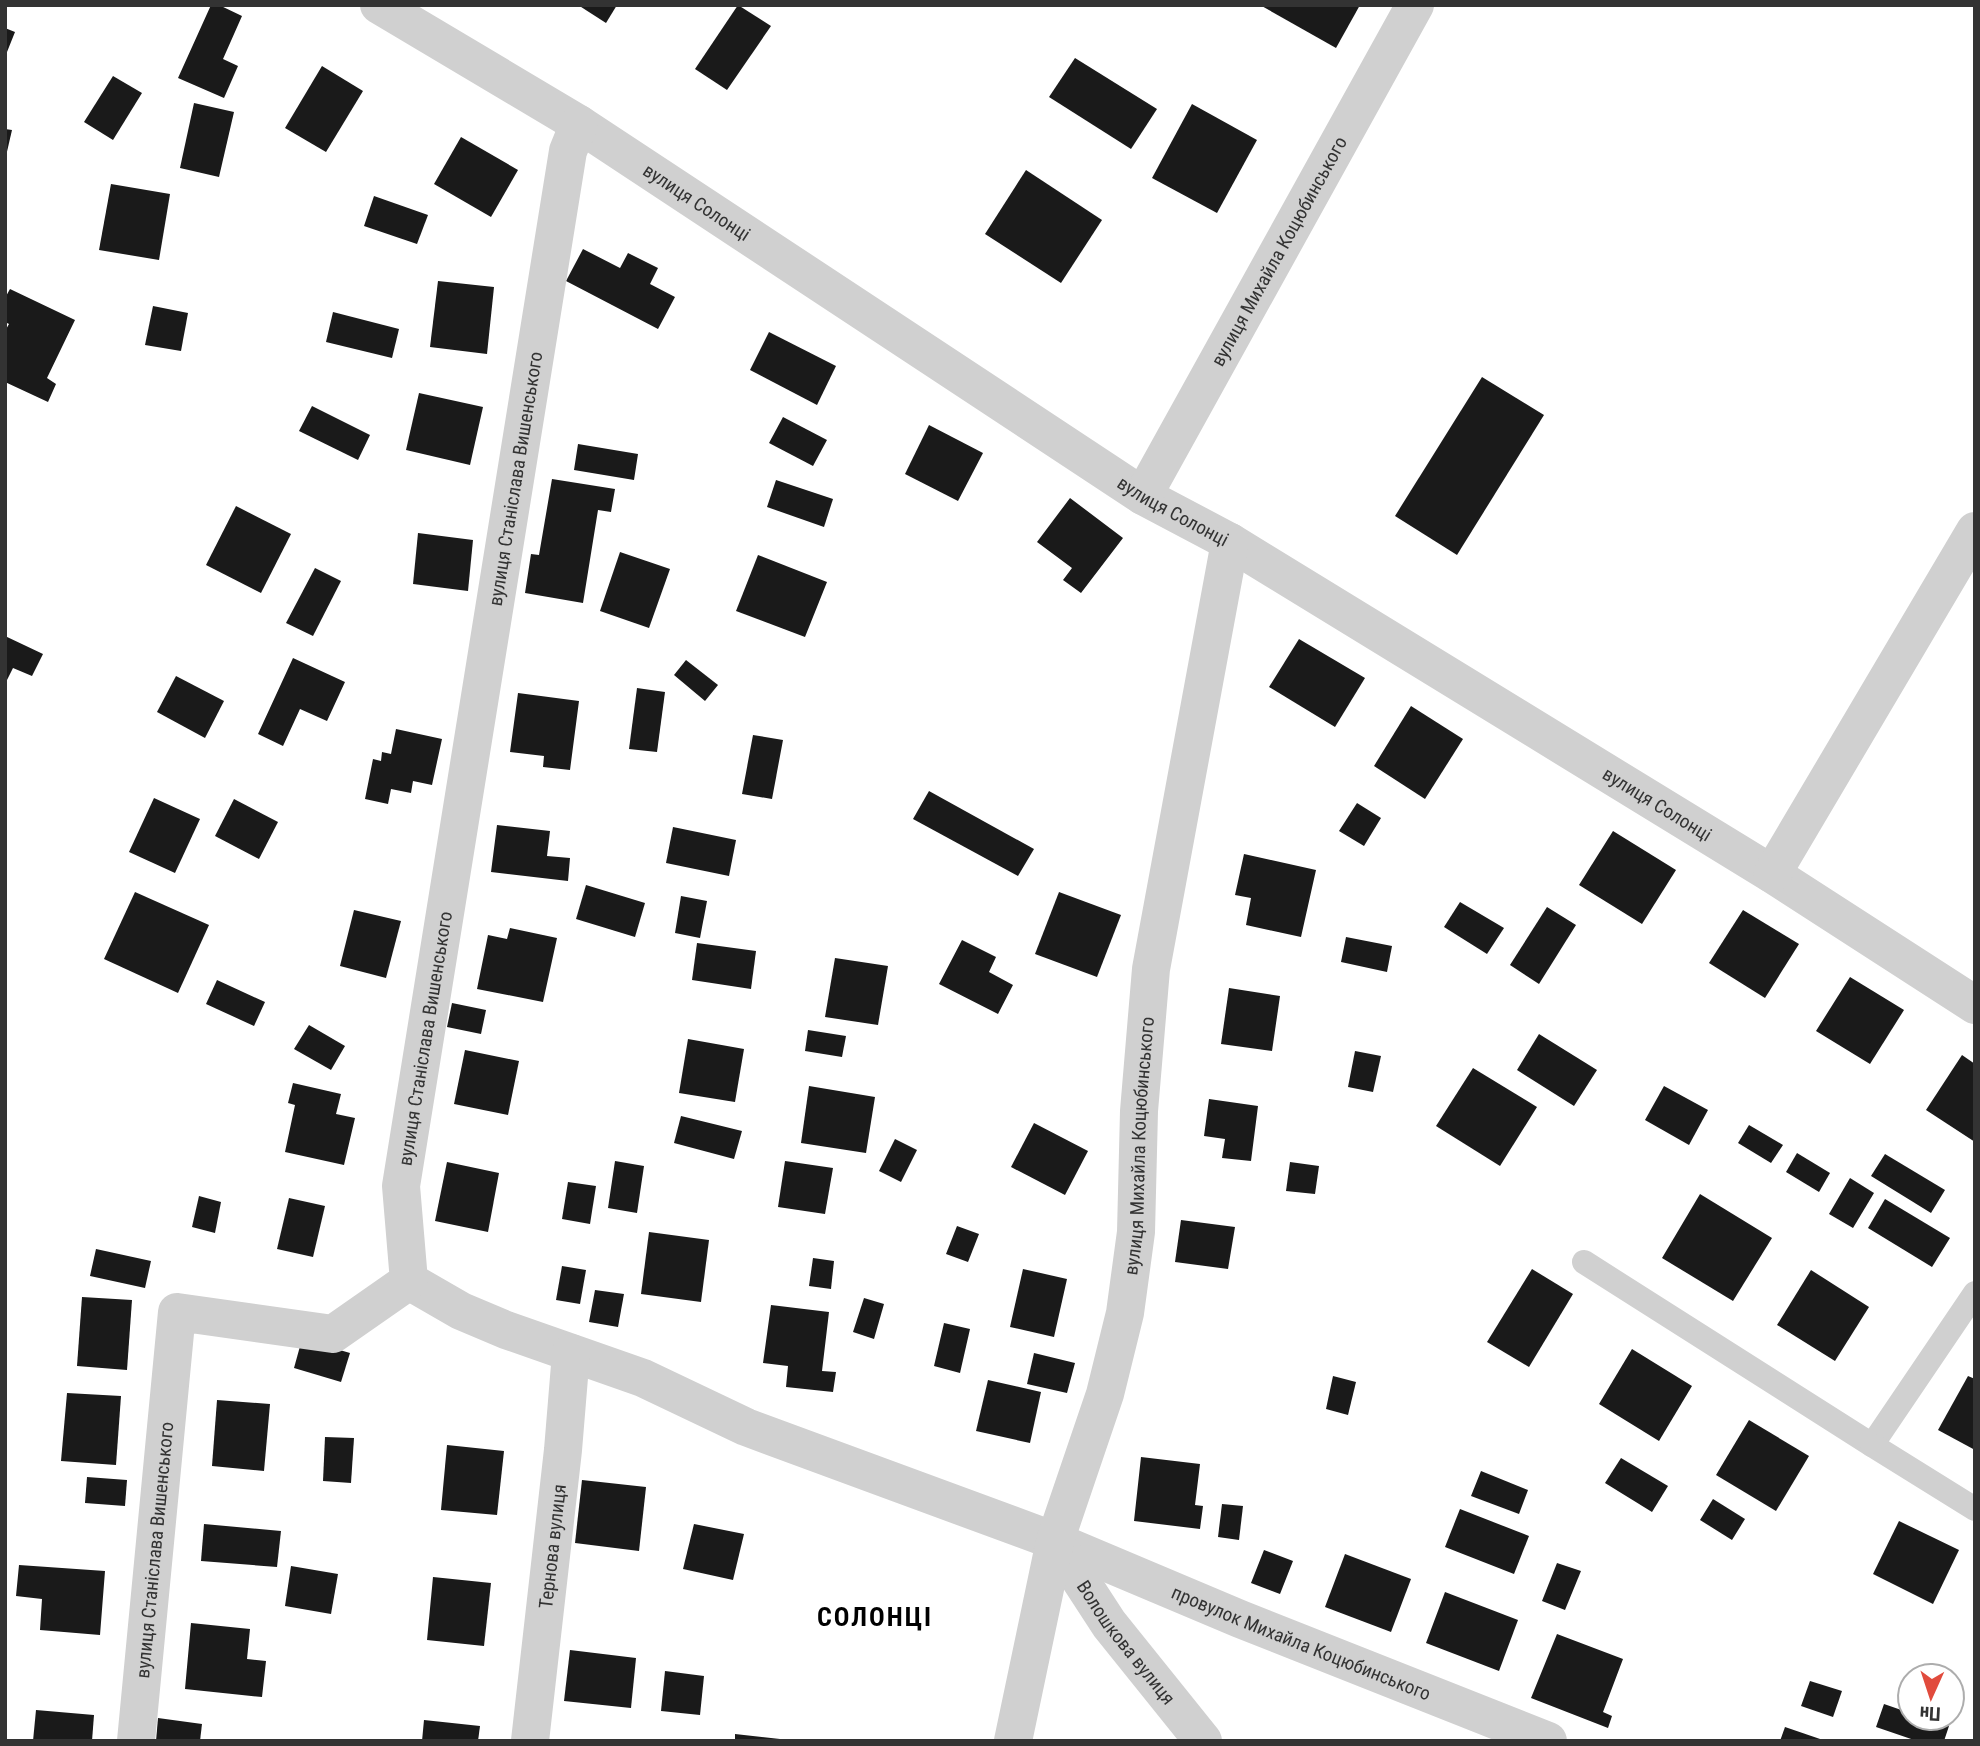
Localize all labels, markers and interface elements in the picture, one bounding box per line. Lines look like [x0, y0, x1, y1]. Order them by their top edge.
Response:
street label: вулиця Михайла Коцюбинського [1206, 132, 1351, 370]
street label: вулиця Солонці [639, 158, 755, 245]
street label: вулиця Станіслава Вишенського [483, 350, 547, 608]
street label: вулиця Солонці [1113, 471, 1233, 551]
street label: вулиця Солонці [1599, 762, 1716, 846]
street label: вулиця Станіслава Вишенського [393, 910, 457, 1167]
street label: вулиця Михайла Коцюбинського [1119, 1016, 1158, 1276]
street label: вулиця Станіслава Вишенського [131, 1421, 178, 1679]
street label: Тернова вулиця [534, 1483, 571, 1610]
street label: Волошкова вулиця [1072, 1576, 1180, 1709]
street label: провулок Михайла Коцюбинського [1168, 1580, 1434, 1705]
district label: СОЛОНЦІ [817, 1602, 933, 1632]
north arrow [1896, 1662, 1966, 1732]
text: Пн [1919, 1701, 1941, 1726]

